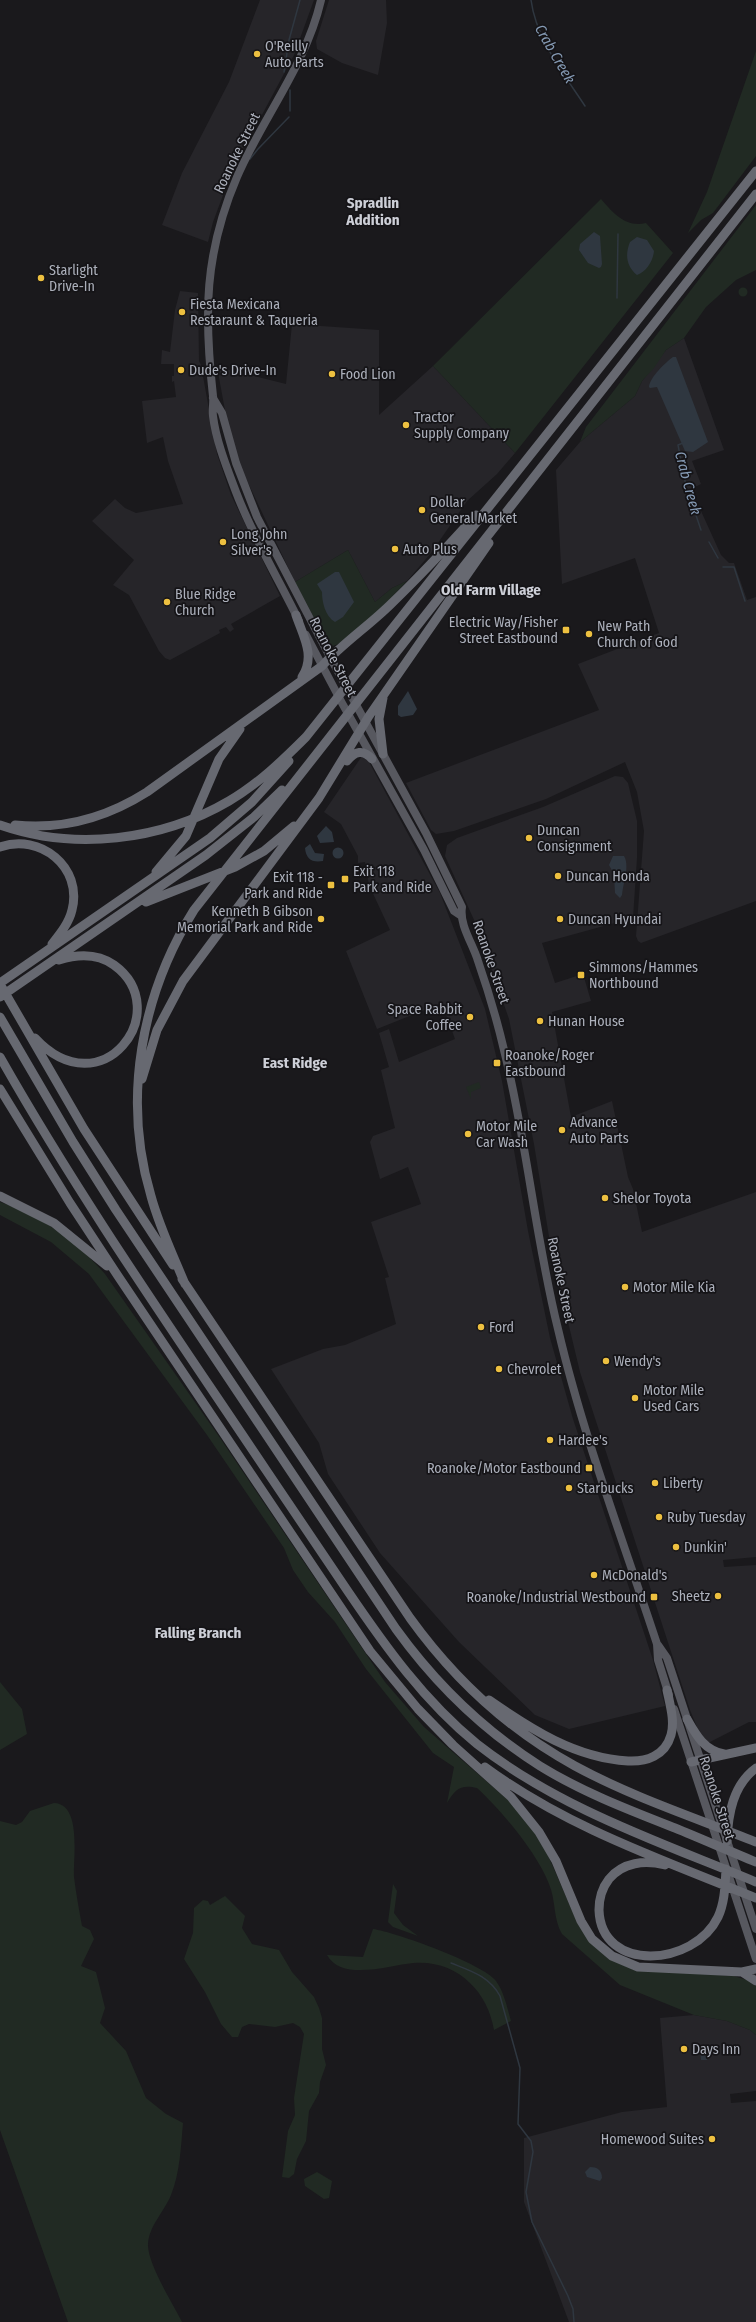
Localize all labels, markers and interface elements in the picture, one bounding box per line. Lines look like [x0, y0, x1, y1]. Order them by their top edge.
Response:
water label: Crab Creek [531, 21, 579, 87]
place label: O'Reilly Auto Parts [265, 38, 324, 71]
marker: O'Reilly Auto Parts [252, 49, 262, 59]
street label: Roanoke Street [210, 110, 264, 196]
district label: Spradlin Addition [345, 194, 400, 229]
place label: Starlight Drive-In [49, 262, 98, 295]
marker: Starlight Drive-In [36, 273, 46, 283]
place label: Fiesta Mexicana Restaraunt & Taqueria [190, 296, 318, 329]
marker: Fiesta Mexicana Restaraunt & Taqueria [177, 307, 187, 317]
place label: Dude's Drive-In [189, 362, 277, 379]
marker: Dude's Drive-In [176, 365, 186, 375]
place label: Food Lion [340, 366, 396, 383]
marker: Food Lion [327, 369, 337, 379]
place label: Tractor Supply Company [414, 409, 510, 442]
marker: Tractor Supply Company [401, 420, 411, 430]
water label: Crab Creek [671, 449, 705, 517]
place label: Dollar General Market [430, 494, 517, 527]
marker: Dollar General Market [417, 505, 427, 515]
place label: Long John Silver's [231, 526, 287, 559]
marker: Long John Silver's [218, 537, 228, 547]
place label: Auto Plus [403, 541, 457, 558]
marker: Auto Plus [390, 544, 400, 554]
district label: Old Farm Village [441, 581, 541, 599]
place label: Blue Ridge Church [175, 586, 236, 619]
marker: Blue Ridge Church [162, 597, 172, 607]
street label: Roanoke Street [306, 614, 361, 700]
place label: Electric Way/Fisher Street Eastbound [449, 614, 558, 647]
place label: New Path Church of God [597, 618, 678, 651]
marker: Electric Way/Fisher Street Eastbound [561, 625, 571, 635]
marker: New Path Church of God [584, 629, 594, 639]
place label: Duncan Consignment [537, 822, 612, 855]
marker: Duncan Consignment [524, 833, 534, 843]
place label: Exit 118 Park and Ride [353, 863, 432, 896]
place label: Duncan Honda [566, 868, 650, 885]
place label: Exit 118 - Park and Ride [244, 869, 323, 902]
marker: Duncan Honda [553, 871, 563, 881]
marker: Exit 118 Park and Ride [340, 874, 350, 884]
marker: Exit 118 - Park and Ride [326, 880, 336, 890]
place label: Kenneth B Gibson Memorial Park and Ride [177, 903, 313, 936]
place label: Duncan Hyundai [568, 911, 662, 928]
marker: Kenneth B Gibson Memorial Park and Ride [316, 914, 326, 924]
marker: Duncan Hyundai [555, 914, 565, 924]
street label: Roanoke Street [469, 918, 513, 1006]
place label: Simmons/Hammes Northbound [589, 959, 698, 992]
marker: Simmons/Hammes Northbound [576, 970, 586, 980]
place label: Space Rabbit Coffee [388, 1001, 462, 1034]
marker: Space Rabbit Coffee [465, 1012, 475, 1022]
place label: Hunan House [548, 1013, 625, 1030]
marker: Hunan House [535, 1016, 545, 1026]
place label: Roanoke/Roger Eastbound [505, 1047, 594, 1080]
district label: East Ridge [263, 1054, 328, 1072]
marker: Roanoke/Roger Eastbound [492, 1058, 502, 1068]
place label: Advance Auto Parts [570, 1114, 629, 1147]
place label: Motor Mile Car Wash [476, 1118, 537, 1151]
marker: Advance Auto Parts [557, 1125, 567, 1135]
marker: Motor Mile Car Wash [463, 1129, 473, 1139]
place label: Shelor Toyota [613, 1190, 691, 1207]
marker: Shelor Toyota [600, 1193, 610, 1203]
street label: Roanoke Street [544, 1236, 578, 1325]
place label: Motor Mile Kia [633, 1279, 715, 1296]
marker: Motor Mile Kia [620, 1282, 630, 1292]
place label: Ford [489, 1319, 514, 1336]
marker: Ford [476, 1322, 486, 1332]
place label: Wendy's [614, 1353, 661, 1370]
marker: Wendy's [601, 1356, 611, 1366]
place label: Chevrolet [507, 1361, 562, 1378]
marker: Chevrolet [494, 1364, 504, 1374]
place label: Motor Mile Used Cars [643, 1382, 704, 1415]
marker: Motor Mile Used Cars [630, 1393, 640, 1403]
place label: Hardee's [558, 1432, 608, 1449]
marker: Hardee's [545, 1435, 555, 1445]
place label: Roanoke/Motor Eastbound [427, 1460, 581, 1477]
marker: Roanoke/Motor Eastbound [584, 1463, 594, 1473]
place label: Liberty [663, 1475, 704, 1492]
marker: Liberty [650, 1478, 660, 1488]
place label: Starbucks [577, 1480, 633, 1497]
marker: Starbucks [564, 1483, 574, 1493]
place label: Ruby Tuesday [667, 1509, 746, 1526]
marker: Ruby Tuesday [654, 1512, 664, 1522]
place label: Dunkin' [684, 1539, 727, 1556]
marker: Dunkin' [671, 1542, 681, 1552]
place label: McDonald's [602, 1567, 667, 1584]
marker: McDonald's [589, 1570, 599, 1580]
place label: Sheetz [672, 1588, 710, 1605]
place label: Roanoke/Industrial Westbound [466, 1589, 646, 1606]
marker: Sheetz [713, 1591, 723, 1601]
marker: Roanoke/Industrial Westbound [649, 1592, 659, 1602]
district label: Falling Branch [155, 1624, 241, 1642]
street label: Roanoke Street [695, 1754, 739, 1843]
place label: Days Inn [692, 2041, 740, 2058]
marker: Days Inn [679, 2044, 689, 2054]
place label: Homewood Suites [601, 2131, 704, 2148]
marker: Homewood Suites [707, 2134, 717, 2144]

